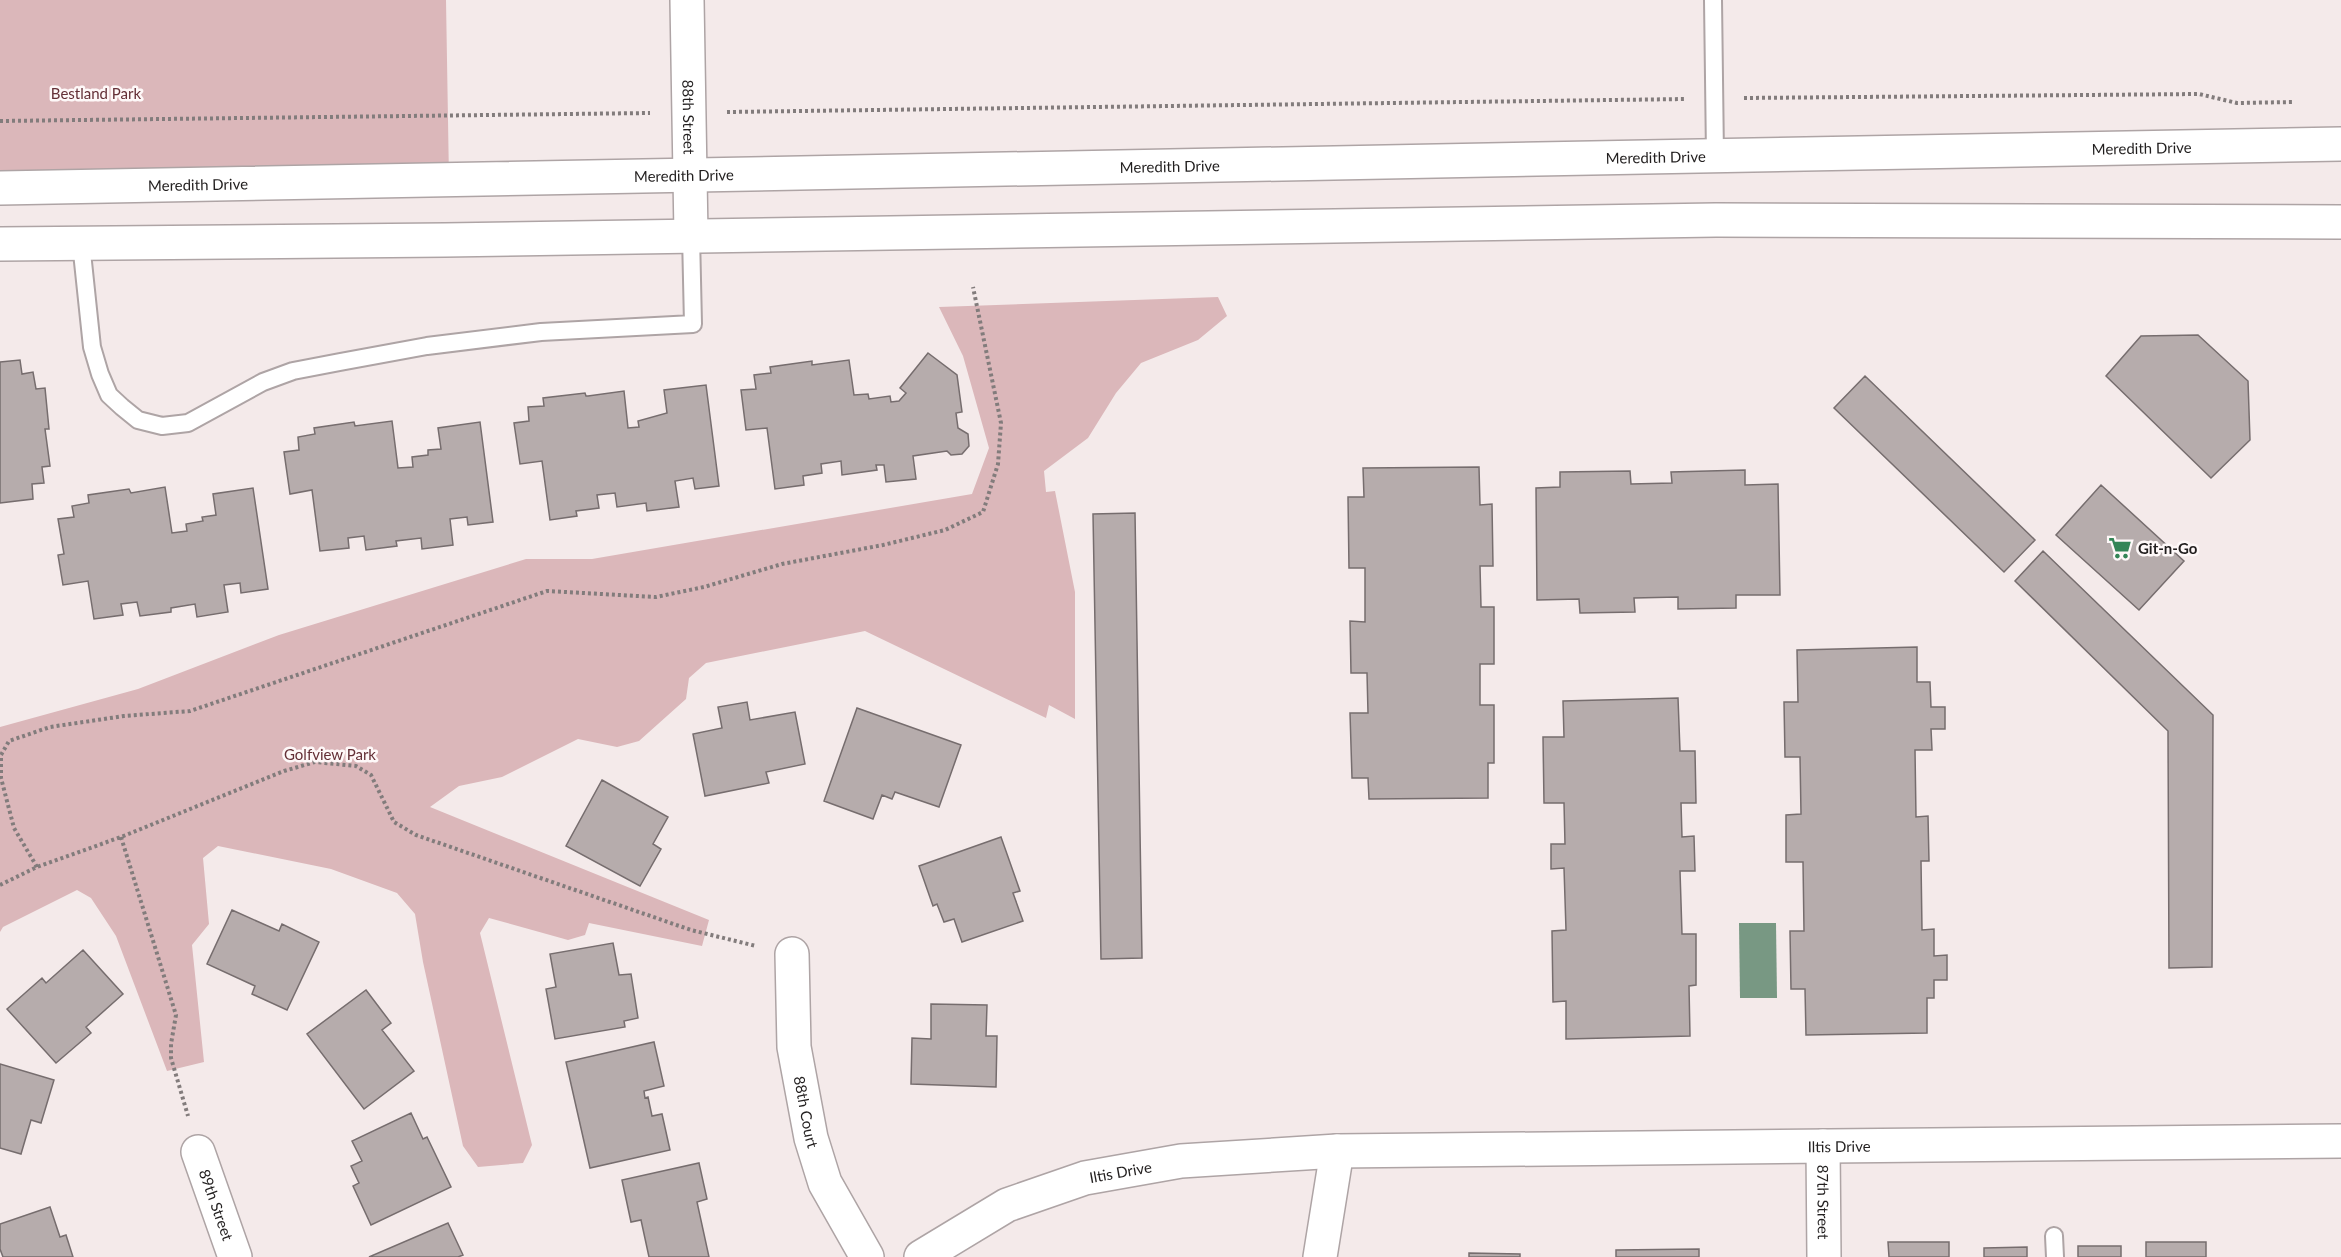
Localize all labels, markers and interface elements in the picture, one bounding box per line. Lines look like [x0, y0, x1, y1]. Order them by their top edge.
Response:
street label: 88th Street [679, 80, 699, 155]
park label: Bestland Park [51, 84, 142, 102]
street label: Meredith Drive [2091, 138, 2192, 158]
street label: Meredith Drive [1605, 147, 1706, 167]
street label: Meredith Drive [1120, 156, 1220, 176]
street label: Meredith Drive [634, 165, 734, 185]
street label: Meredith Drive [148, 174, 248, 194]
supermarket icon: Git-n-Go [2107, 535, 2133, 561]
place label: Git-n-Go [2138, 539, 2198, 557]
park label: Golfview Park [284, 745, 376, 763]
street label: 88th Court [791, 1075, 823, 1151]
street label: Iltis Drive [1808, 1137, 1871, 1155]
street label: Iltis Drive [1088, 1157, 1153, 1186]
street label: 87th Street [1814, 1165, 1833, 1240]
street label: 89th Street [196, 1167, 238, 1244]

